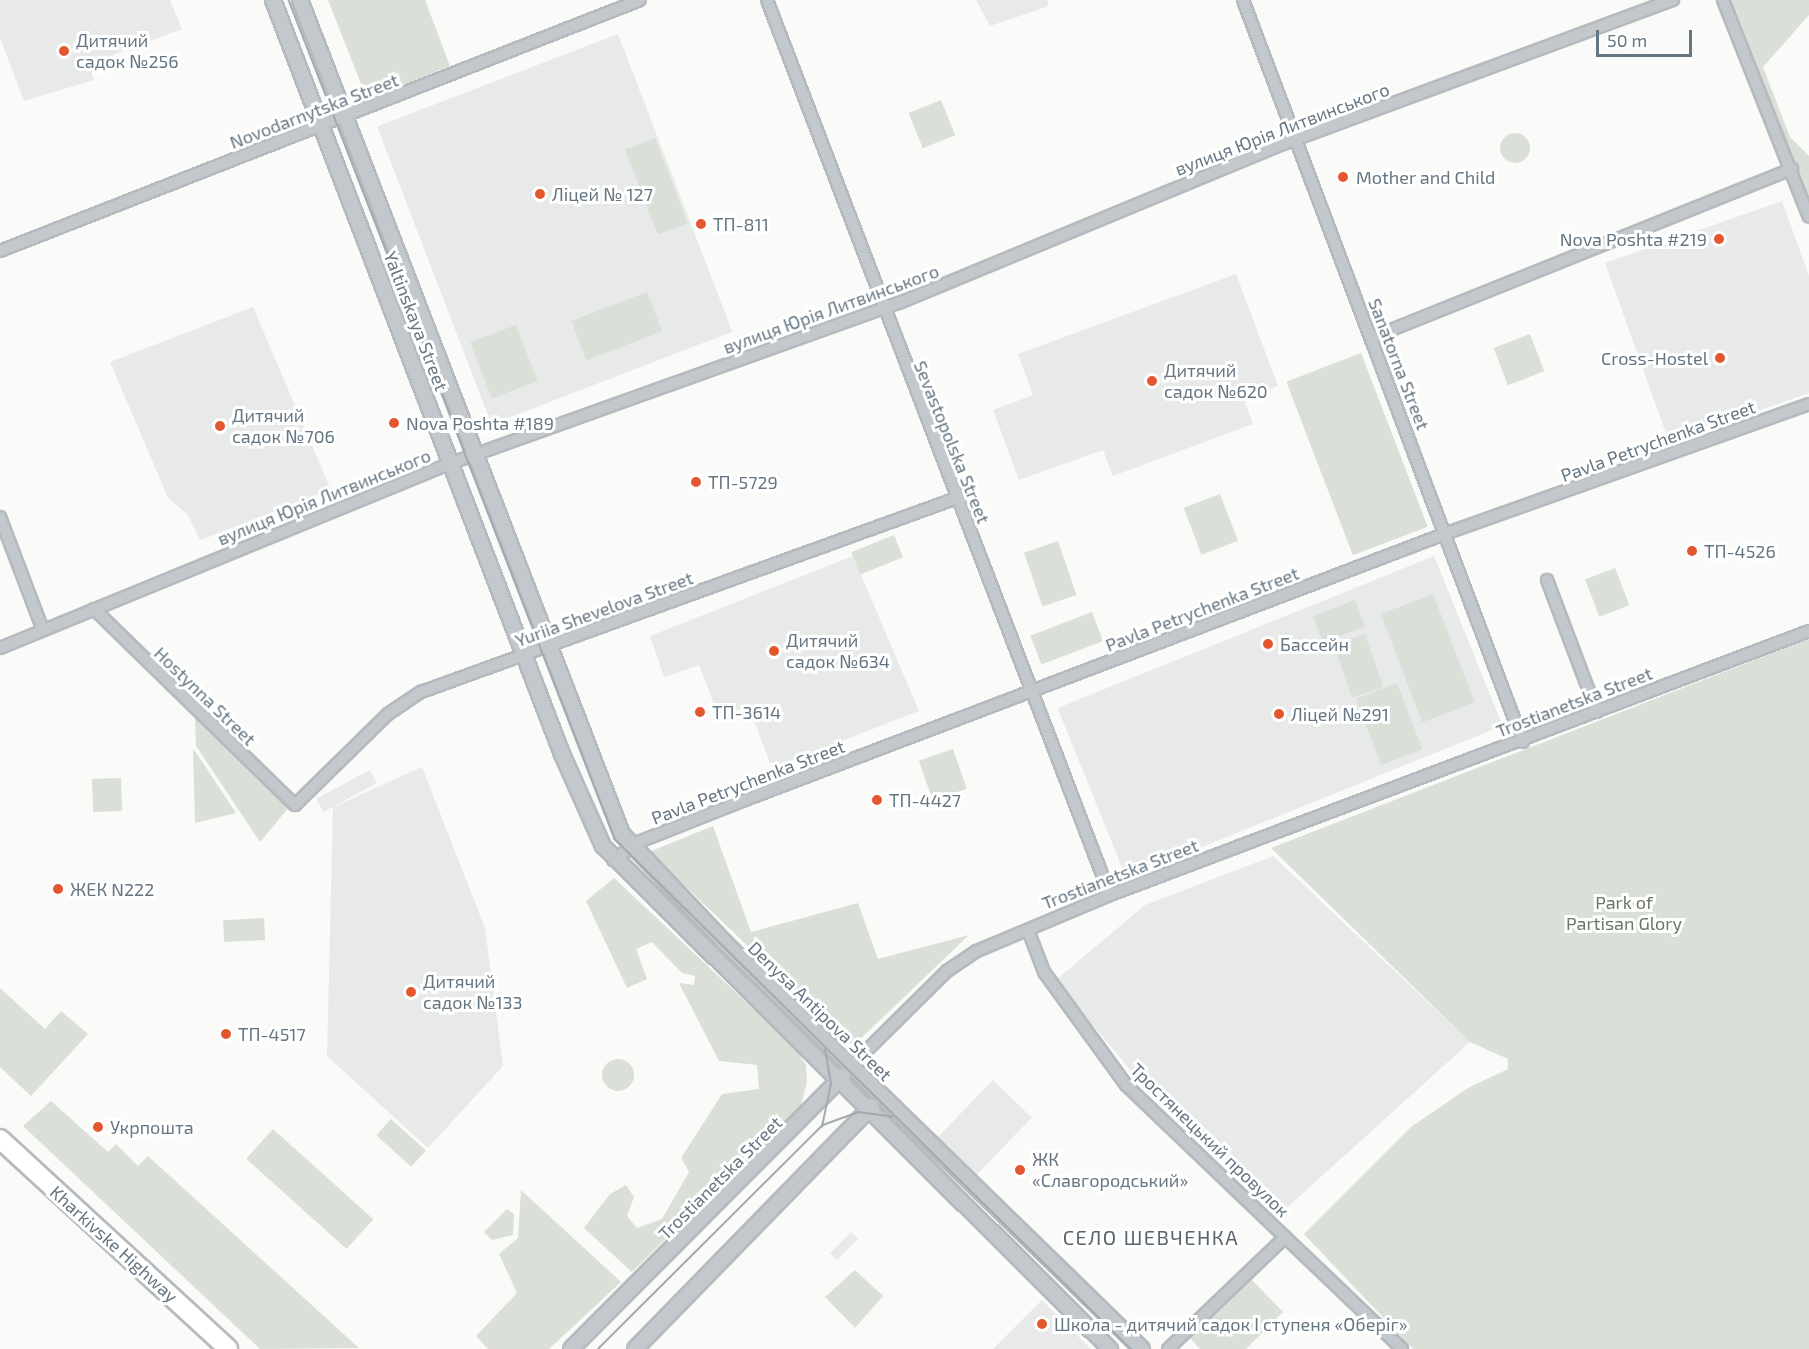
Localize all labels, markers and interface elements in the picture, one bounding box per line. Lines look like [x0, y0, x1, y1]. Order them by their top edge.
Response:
scale bar [1599, 18, 1695, 56]
text: 50 m [1607, 29, 1647, 51]
place label: Дитячий садок №256 [76, 30, 179, 72]
marker: Дитячий садок №256 [57, 44, 71, 58]
street label: Novodarnytska Street [227, 69, 401, 153]
street label: вулиця Юрія Литвинського [1172, 78, 1392, 180]
place label: Mother and Child [1356, 166, 1496, 188]
marker: Mother and Child [1334, 168, 1352, 186]
place label: Ліцей № 127 [552, 183, 653, 205]
marker: Ліцей № 127 [533, 187, 547, 201]
place label: ТП-811 [713, 213, 769, 235]
marker: ТП-811 [694, 217, 708, 231]
place label: Nova Poshta #219 [1560, 228, 1707, 250]
marker: Nova Poshta #219 [1712, 232, 1726, 246]
street label: Yaltinskaya Street [379, 248, 453, 394]
street label: вулиця Юрія Литвинського [720, 260, 942, 358]
street label: Sanatorna Street [1364, 295, 1434, 433]
place label: Cross-Hostel [1601, 347, 1708, 369]
marker: Cross-Hostel [1713, 351, 1727, 365]
street label: Sevastopolska Street [909, 358, 995, 526]
place label: Дитячий садок №620 [1164, 360, 1268, 403]
marker: Дитячий садок №620 [1145, 374, 1159, 388]
street label: Pavla Petrychenka Street [1558, 396, 1758, 486]
place label: Дитячий садок №706 [232, 405, 335, 448]
place label: Nova Poshta #189 [406, 412, 554, 434]
marker: Nova Poshta #189 [387, 416, 401, 430]
marker: Дитячий садок №706 [213, 419, 227, 433]
street label: вулиця Юрія Литвинського [214, 444, 434, 550]
place label: ТП-5729 [708, 471, 778, 493]
marker: ТП-5729 [689, 475, 703, 489]
place label: ТП-4526 [1704, 540, 1776, 562]
marker: ТП-4526 [1685, 544, 1699, 558]
street label: Pavla Petrychenka Street [1102, 562, 1302, 656]
street label: Yuriia Shevelova Street [512, 567, 696, 651]
place label: Дитячий садок №634 [786, 630, 890, 672]
place label: Бассейн [1280, 633, 1349, 655]
marker: Бассейн [1261, 637, 1275, 651]
street label: Hostynna Street [150, 642, 260, 750]
marker: Дитячий садок №634 [767, 644, 781, 658]
street label: Trostianetska Street [1493, 662, 1655, 742]
place label: ТП-3614 [712, 701, 781, 723]
place label: Ліцей №291 [1291, 703, 1389, 725]
marker: ТП-3614 [693, 705, 707, 719]
marker: Ліцей №291 [1272, 707, 1286, 721]
street label: Pavla Petrychenka Street [648, 735, 848, 829]
place label: ТП-4427 [889, 789, 961, 811]
marker: ТП-4427 [870, 793, 884, 807]
street label: Trostianetska Street [1039, 834, 1201, 914]
place label: ЖЕК N222 [70, 878, 154, 900]
marker: ЖЕК N222 [51, 882, 65, 896]
park label: Park of Partisan Glory [1566, 892, 1682, 934]
street label: Denysa Antipova Street [744, 937, 896, 1085]
place label: Дитячий садок №133 [423, 971, 523, 1014]
marker: Дитячий садок №133 [404, 985, 418, 999]
place label: ТП-4517 [238, 1023, 306, 1045]
marker: ТП-4517 [219, 1027, 233, 1041]
street label: Тростянецький провулок [1126, 1059, 1294, 1221]
street label: Trostianetska Street [654, 1112, 786, 1244]
place label: Укрпошта [110, 1116, 194, 1138]
marker: Укрпошта [91, 1120, 105, 1134]
place label: ЖК «Славгородський» [1032, 1149, 1188, 1192]
marker: ЖК «Славгородський» [1013, 1163, 1027, 1177]
street label: Kharkivske Highway [46, 1181, 182, 1307]
district label: СЕЛО ШЕВЧЕНКА [1063, 1225, 1239, 1249]
place label: Школа - дитячий садок І ступеня «Оберіг» [1054, 1313, 1407, 1335]
marker: Школа - дитячий садок І ступеня «Оберіг» [1035, 1317, 1049, 1331]

